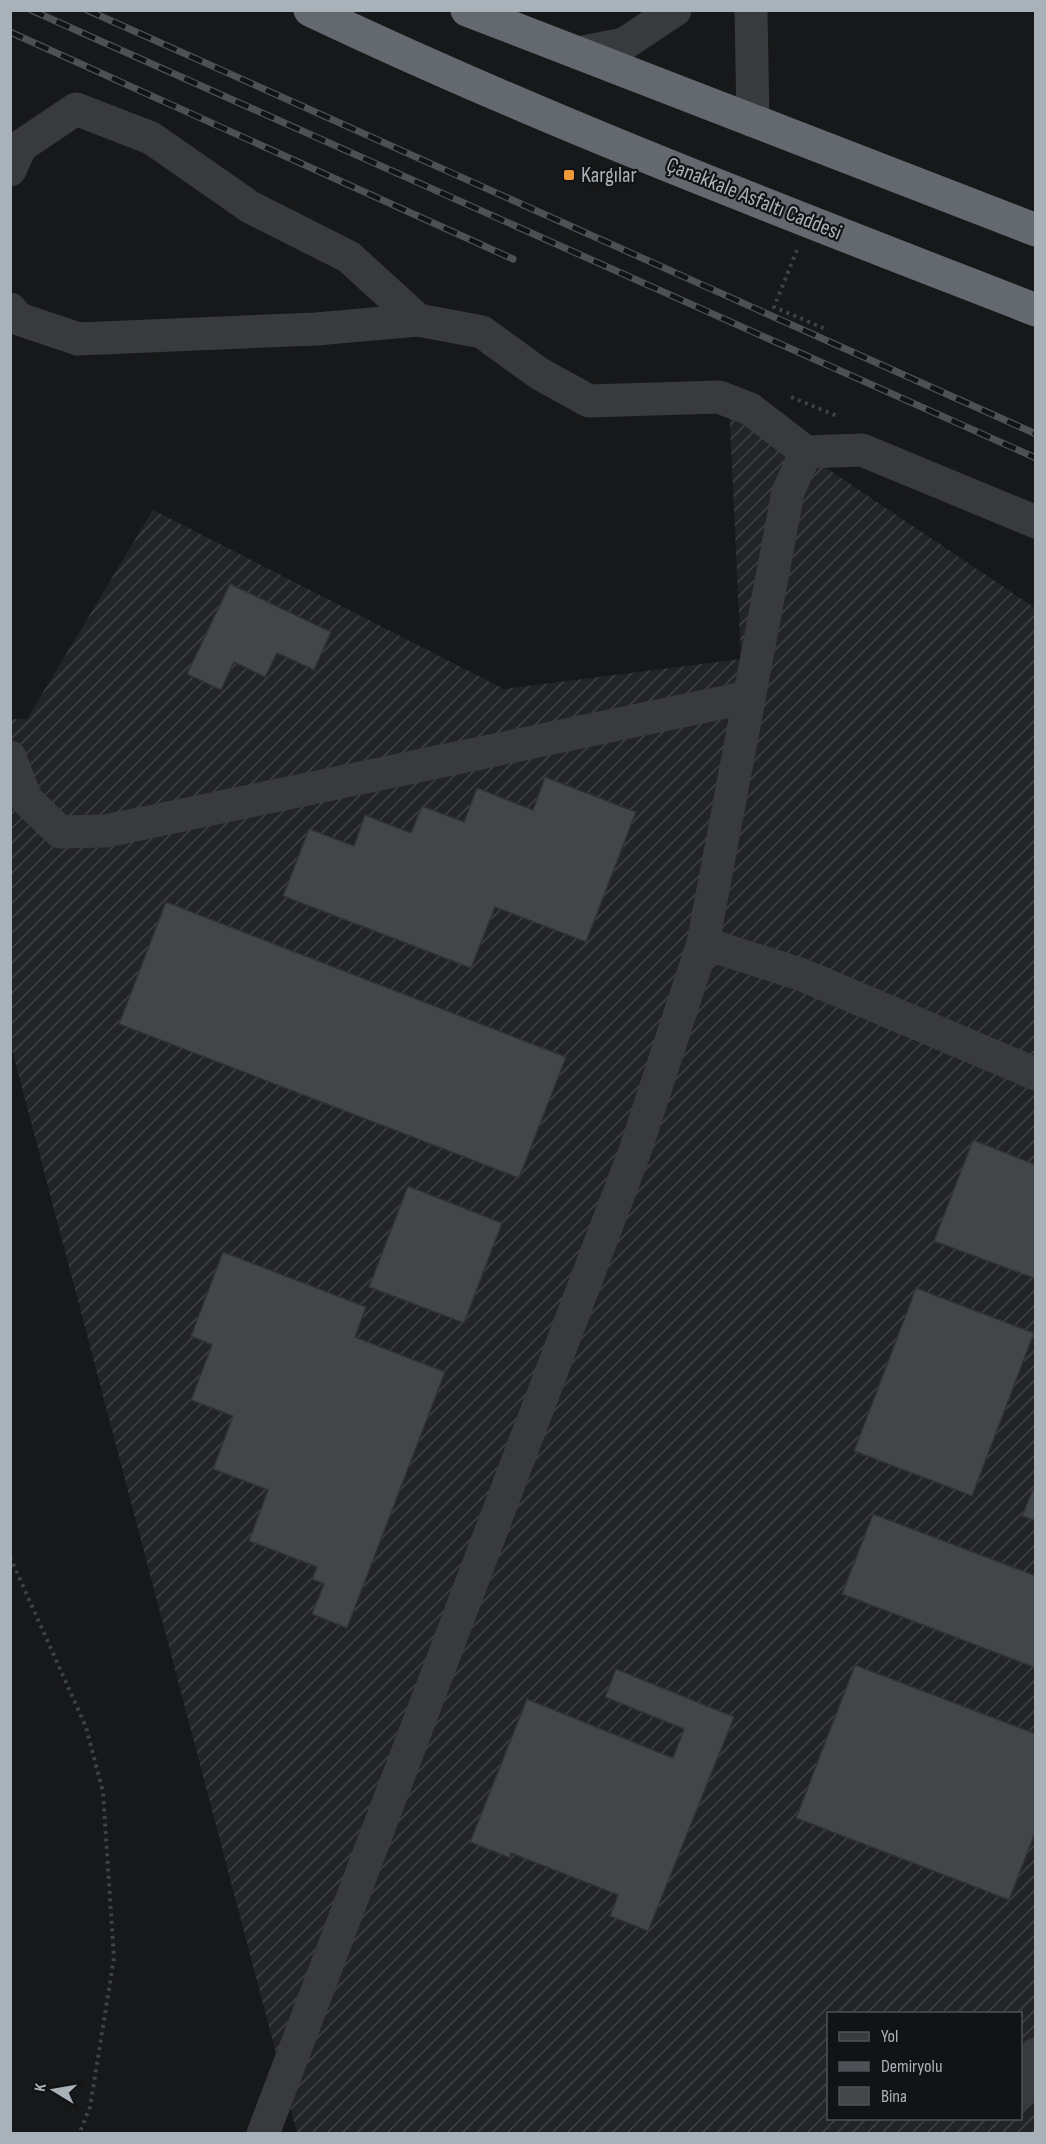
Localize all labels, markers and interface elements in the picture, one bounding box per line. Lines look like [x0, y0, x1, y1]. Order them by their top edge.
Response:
street label: Çanakkale Asfaltı Caddesi [662, 152, 846, 246]
place label: Kargılar [581, 162, 637, 189]
marker: Kargılar [562, 168, 576, 182]
legend [827, 2012, 1022, 2120]
text: Yol [881, 2026, 898, 2047]
text: Demiryolu [881, 2056, 942, 2077]
north arrow [24, 2060, 84, 2120]
text: K [31, 2082, 51, 2093]
text: Bina [881, 2086, 907, 2107]

